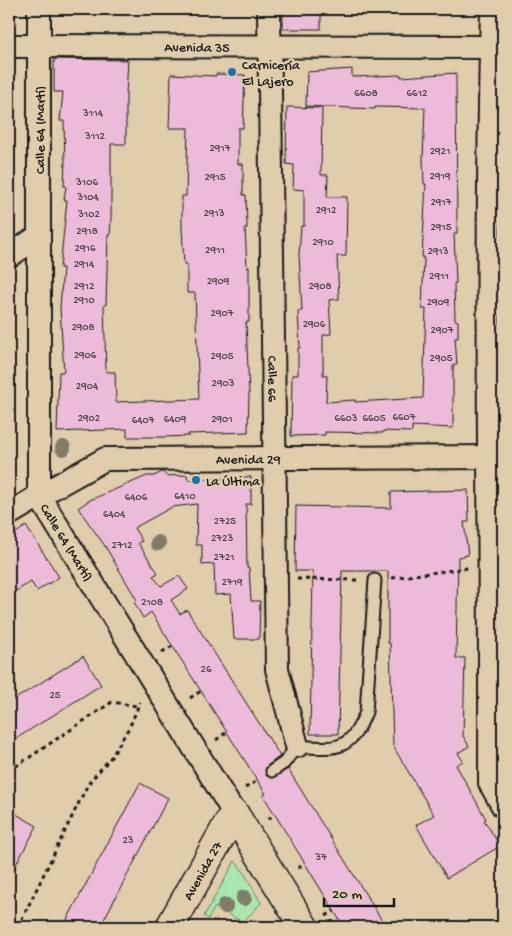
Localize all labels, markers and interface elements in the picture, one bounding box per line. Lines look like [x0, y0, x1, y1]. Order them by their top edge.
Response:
street label: Avenida 35 [164, 40, 230, 57]
place label: Carnicería El Lajero [242, 58, 301, 91]
marker: Carnicería El Lajero [226, 66, 238, 78]
street label: Calle 64 (Martí) [33, 86, 50, 174]
house number: 6608 [354, 88, 378, 100]
house number: 6612 [407, 88, 428, 100]
house number: 3114 [82, 108, 104, 120]
house number: 3112 [84, 131, 106, 143]
house number: 2917 [209, 143, 231, 155]
house number: 2921 [430, 146, 450, 158]
house number: 2919 [430, 171, 451, 183]
house number: 2915 [204, 172, 226, 184]
house number: 3106 [75, 177, 98, 189]
house number: 3104 [76, 192, 100, 204]
house number: 2917 [430, 197, 452, 209]
house number: 2912 [316, 205, 337, 217]
house number: 2913 [203, 208, 225, 220]
house number: 3102 [77, 209, 100, 221]
house number: 2915 [430, 222, 452, 234]
house number: 2918 [76, 226, 98, 238]
house number: 2910 [312, 237, 334, 249]
house number: 2916 [75, 243, 96, 255]
house number: 2911 [205, 245, 225, 257]
house number: 2913 [427, 246, 449, 258]
house number: 2914 [74, 259, 95, 271]
house number: 2911 [429, 271, 449, 283]
house number: 2909 [207, 276, 230, 288]
house number: 2912 [74, 281, 95, 293]
house number: 2908 [308, 281, 332, 293]
house number: 2910 [73, 295, 95, 307]
house number: 2909 [427, 297, 450, 309]
house number: 2907 [211, 308, 234, 320]
house number: 2906 [303, 319, 326, 331]
house number: 2908 [71, 322, 95, 334]
house number: 2907 [431, 325, 454, 337]
house number: 2906 [74, 350, 97, 362]
house number: 2905 [211, 351, 234, 363]
house number: 2905 [430, 353, 453, 365]
street label: Calle 66 [262, 356, 280, 403]
house number: 2903 [212, 378, 235, 390]
house number: 2904 [76, 381, 99, 393]
house number: 6607 [392, 412, 416, 424]
house number: 2902 [78, 413, 101, 425]
house number: 6603 [334, 413, 358, 425]
house number: 6605 [362, 413, 386, 425]
house number: 6409 [164, 414, 187, 426]
house number: 2901 [211, 414, 233, 426]
house number: 6407 [132, 415, 155, 427]
street label: Avenida 29 [216, 452, 281, 469]
marker: La Última [190, 474, 202, 486]
place label: La Última [206, 474, 261, 491]
house number: 6410 [174, 491, 196, 503]
house number: 6406 [125, 492, 148, 504]
street label: Calle 64 (Martí) [35, 501, 96, 585]
house number: 6404 [103, 509, 126, 521]
house number: 2725 [214, 516, 236, 528]
house number: 2723 [211, 533, 233, 545]
house number: 2712 [112, 540, 133, 552]
house number: 2721 [214, 552, 234, 564]
house number: 2719 [221, 577, 243, 589]
house number: 2108 [141, 597, 163, 609]
house number: 26 [201, 664, 212, 676]
house number: 25 [49, 690, 61, 702]
house number: 23 [122, 835, 134, 847]
street label: Avenida 27 [181, 838, 228, 904]
house number: 37 [314, 852, 327, 864]
scale bar [324, 876, 394, 908]
text: 20 m [332, 886, 362, 904]

